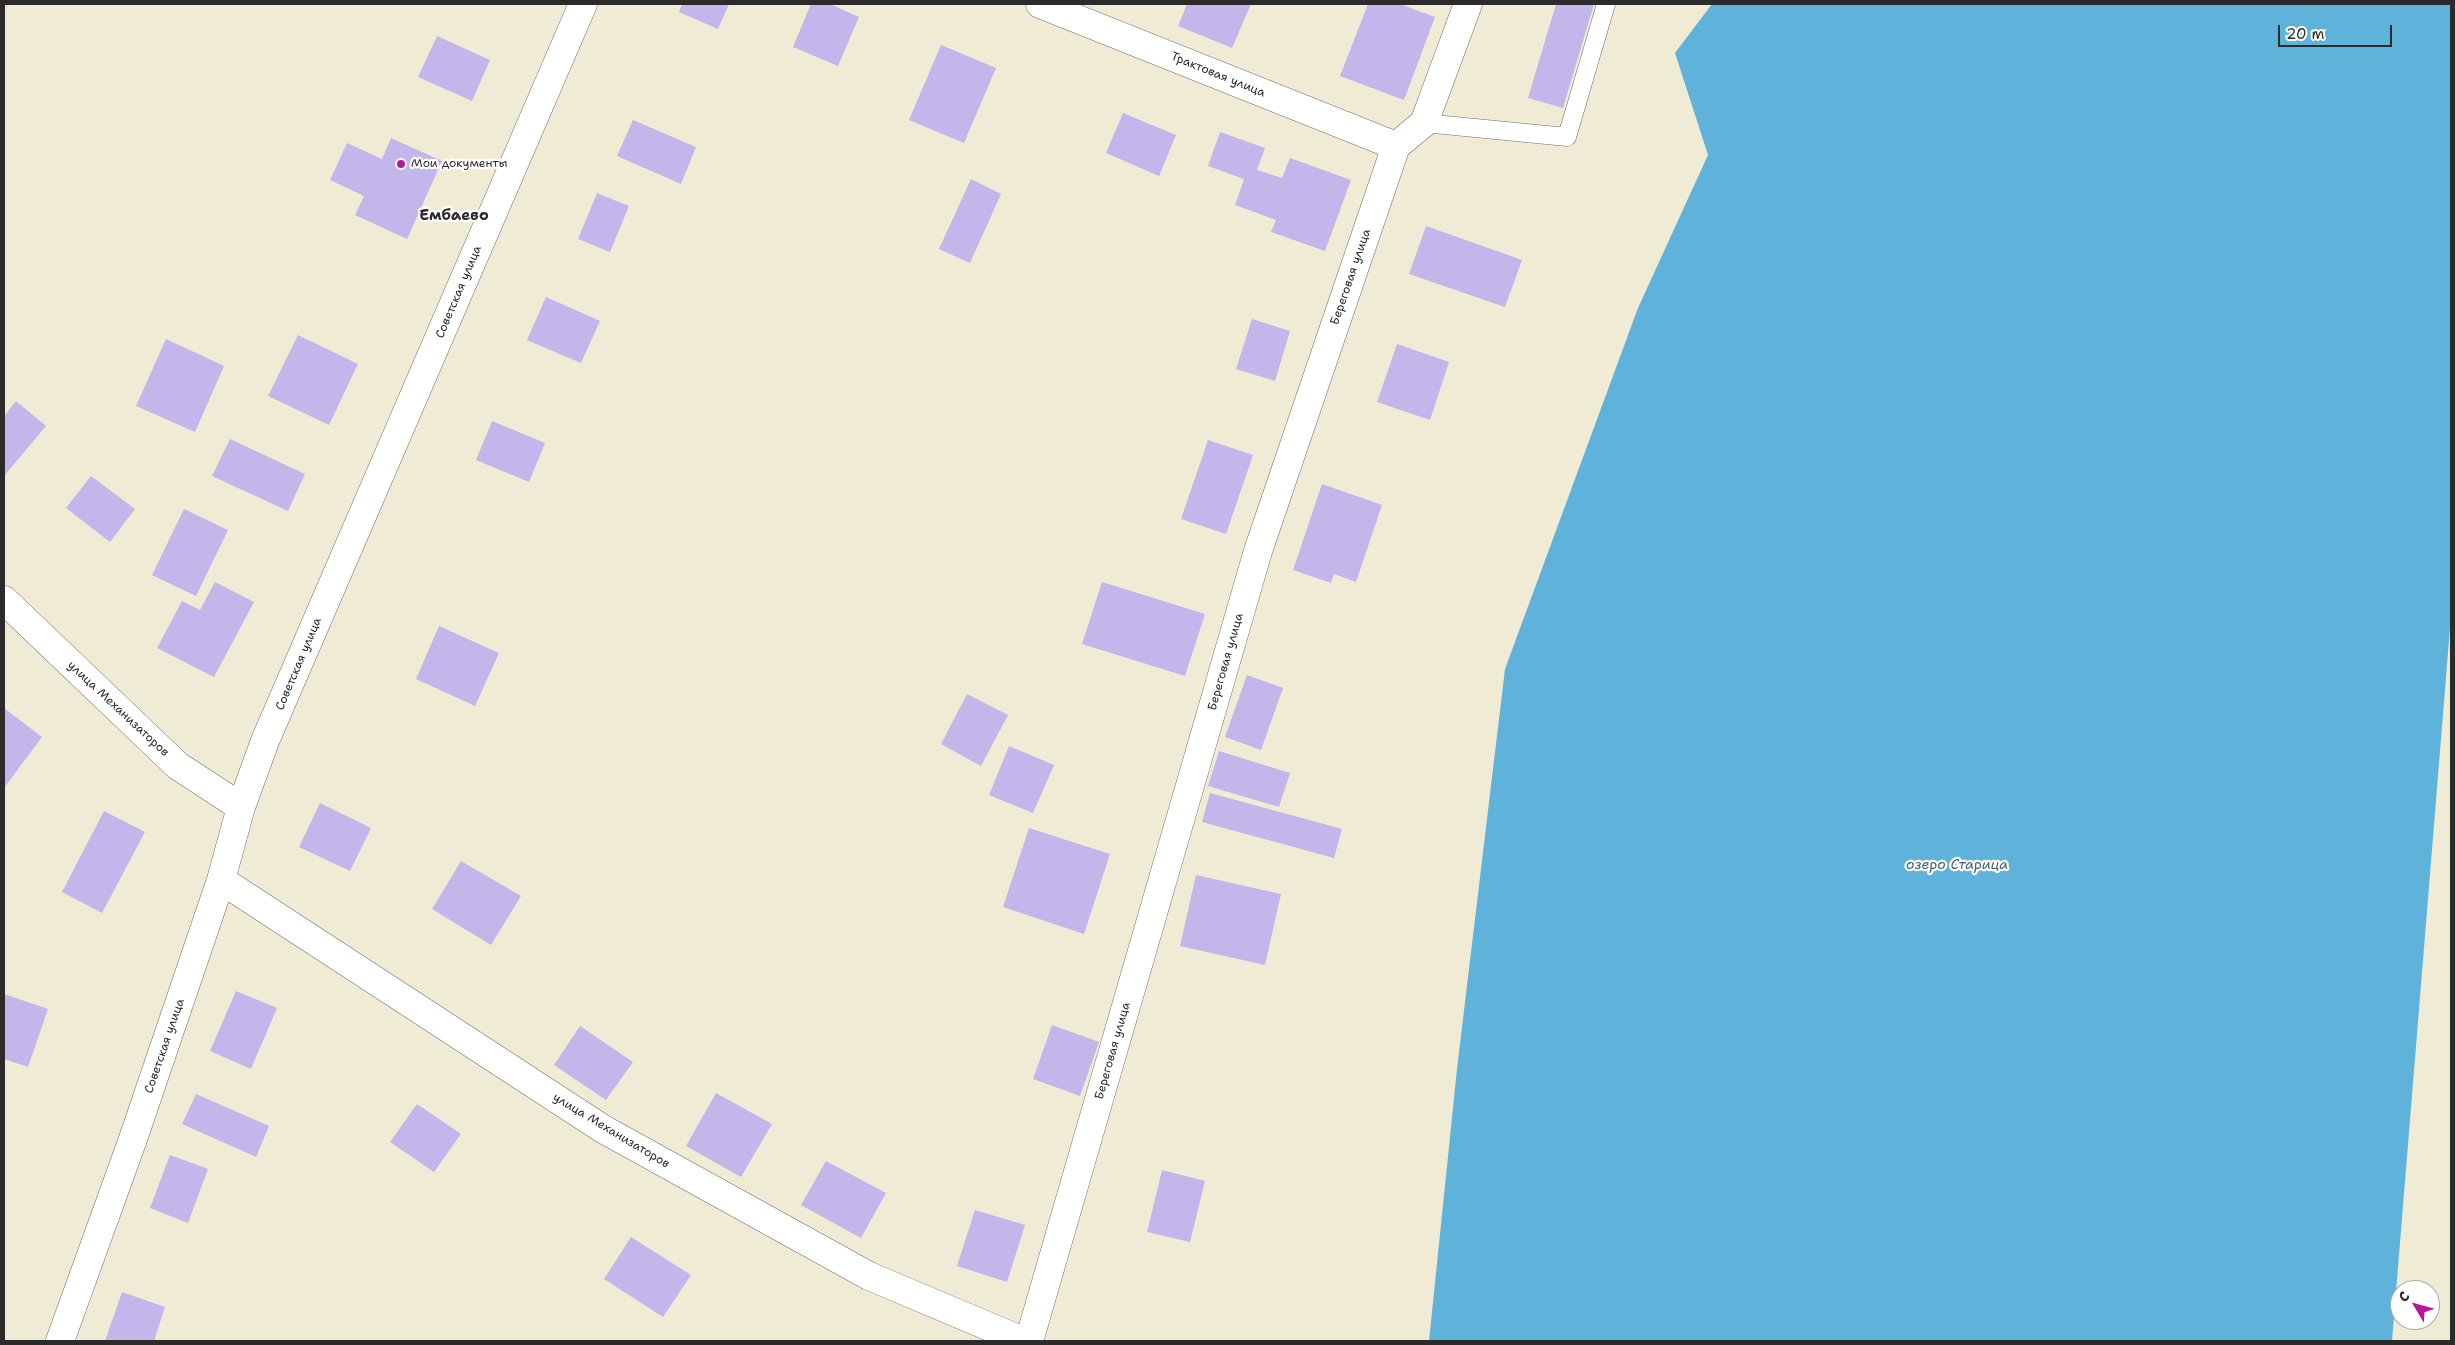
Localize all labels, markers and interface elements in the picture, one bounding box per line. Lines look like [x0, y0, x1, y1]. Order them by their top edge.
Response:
scale bar [2280, 15, 2394, 47]
text: 20 m [2286, 24, 2325, 44]
street label: Трактовая улица [1169, 49, 1267, 101]
place label: Мои документы [411, 157, 507, 171]
marker: Мои документы [395, 158, 407, 170]
district label: Ембаево [419, 207, 489, 225]
street label: Береговая улица [1328, 227, 1374, 327]
street label: Советская улица [433, 244, 485, 340]
street label: Береговая улица [1205, 612, 1247, 712]
street label: Советская улица [273, 616, 325, 712]
street label: улица Механизаторов [64, 658, 172, 760]
water label: озеро Старица [1906, 857, 2008, 873]
street label: Советская улица [142, 997, 188, 1095]
street label: Береговая улица [1092, 1001, 1134, 1101]
street label: улица Механизаторов [550, 1090, 672, 1172]
north arrow [2390, 1280, 2440, 1330]
text: С [2394, 1288, 2414, 1305]

